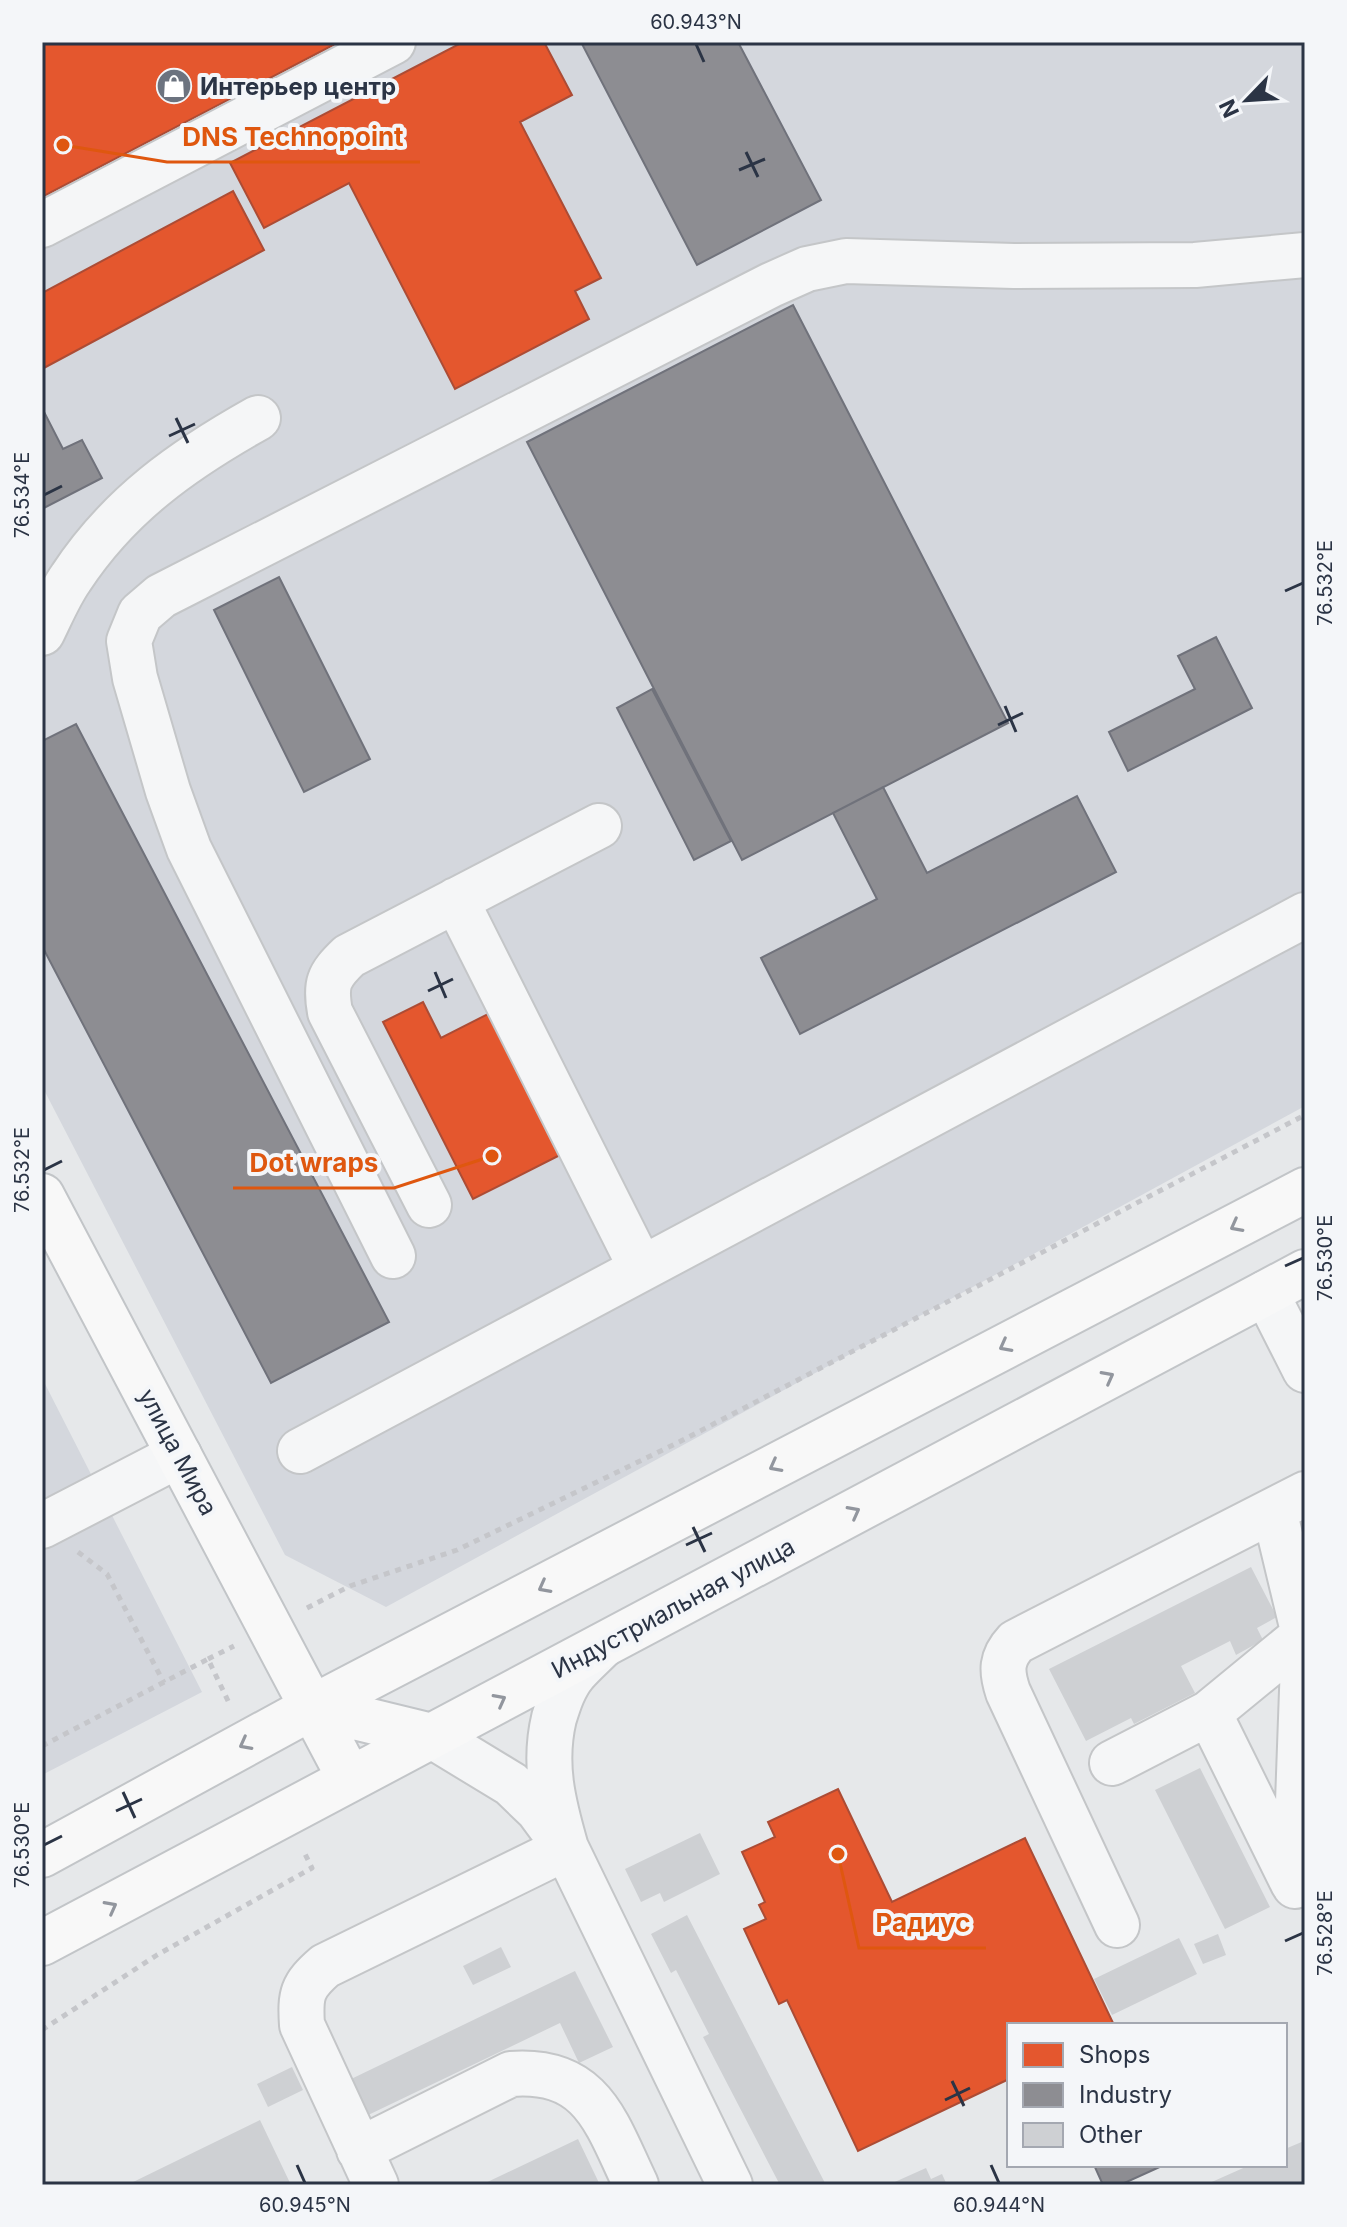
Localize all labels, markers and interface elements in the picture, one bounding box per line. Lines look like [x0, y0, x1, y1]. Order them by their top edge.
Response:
text: 60.943°N [650, 10, 742, 34]
north arrow [1207, 60, 1287, 140]
shop icon: Интерьер центр [155, 67, 193, 105]
place label: Интерьер центр [200, 72, 396, 101]
text: N [1214, 95, 1244, 122]
callout: DNS Technopoint [167, 112, 420, 162]
text: DNS Technopoint [182, 121, 404, 152]
text: 76.534°E [10, 452, 34, 538]
text: 76.532°E [1313, 540, 1337, 626]
text: 76.532°E [10, 1127, 34, 1213]
callout: Dot wraps [233, 1138, 394, 1188]
text: Dot wraps [250, 1147, 378, 1178]
text: 76.530°E [1313, 1215, 1337, 1301]
one-way arrow [1229, 1216, 1244, 1231]
one-way arrow [999, 1337, 1014, 1352]
one-way arrow [1099, 1371, 1114, 1387]
street label: улица Мира [133, 1384, 223, 1520]
one-way arrow [768, 1457, 783, 1472]
one-way arrow [845, 1507, 860, 1522]
street label: Индустриальная улица [546, 1532, 800, 1684]
one-way arrow [538, 1577, 553, 1592]
one-way arrow [492, 1694, 507, 1709]
one-way arrow [238, 1735, 253, 1750]
text: 76.530°E [10, 1802, 34, 1888]
text: 76.528°E [1313, 1890, 1337, 1976]
callout: Радиус [859, 1898, 986, 1948]
one-way arrow [102, 1901, 117, 1916]
text: Радиус [875, 1907, 971, 1938]
legend [1007, 2023, 1287, 2167]
text: Shops [1079, 2040, 1150, 2069]
text: Industry [1079, 2080, 1172, 2109]
text: Other [1079, 2120, 1142, 2149]
text: 60.945°N [259, 2193, 351, 2217]
text: 60.944°N [953, 2193, 1045, 2217]

